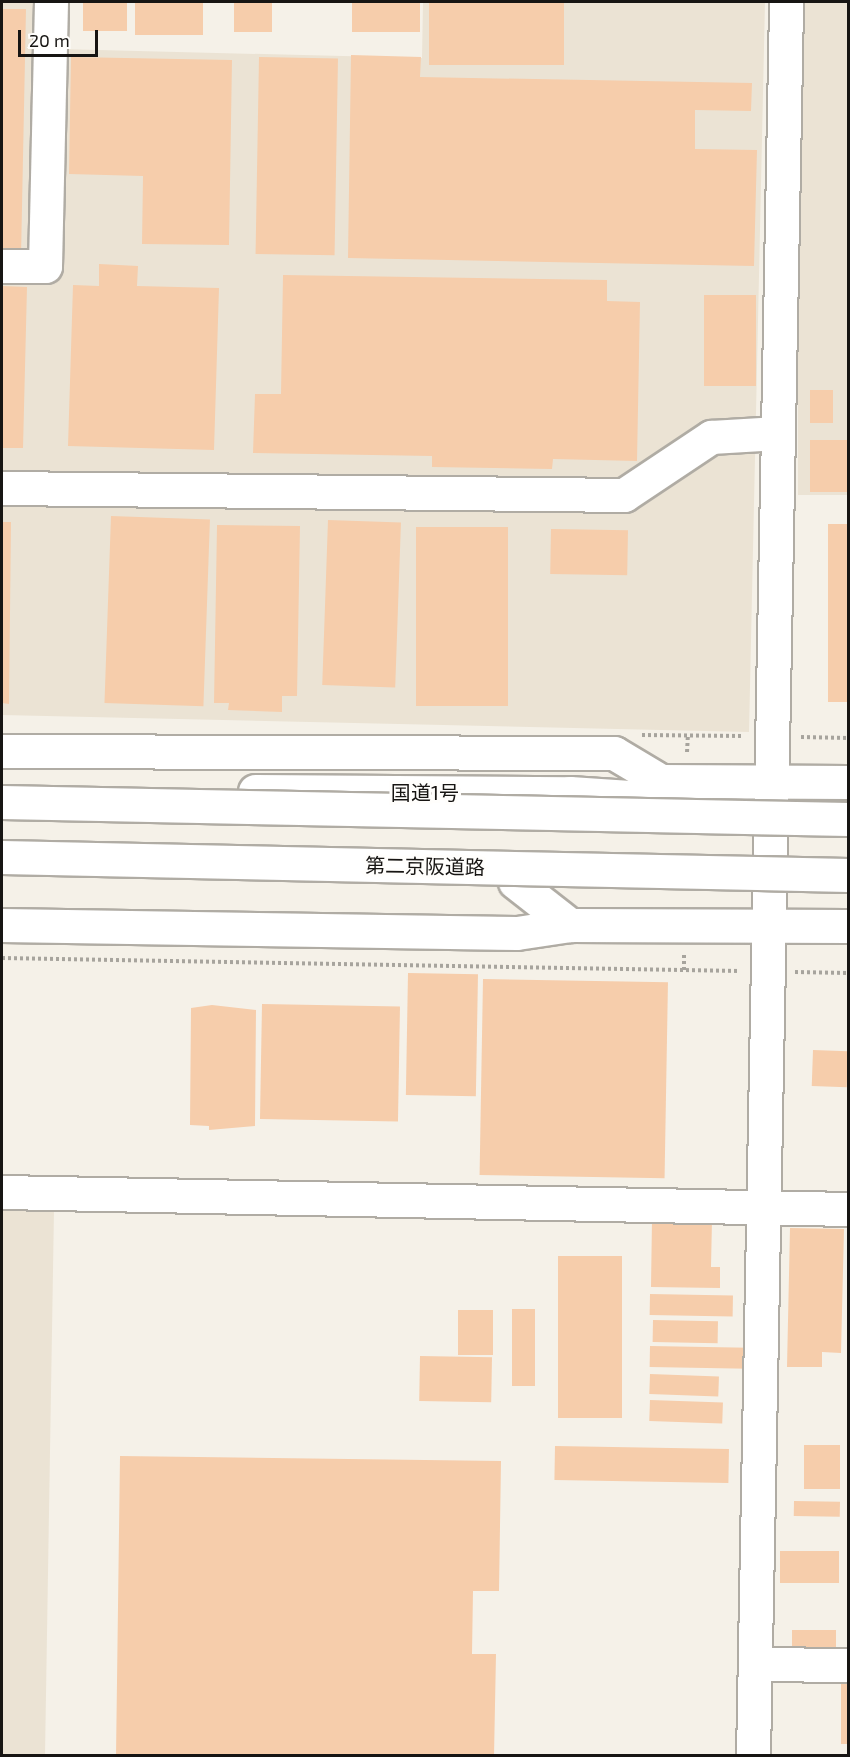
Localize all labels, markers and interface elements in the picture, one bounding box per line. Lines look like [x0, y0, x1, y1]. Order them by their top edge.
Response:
scale bar [21, 18, 100, 56]
text: 20 m [29, 29, 70, 51]
street label: 国道1号 [391, 780, 459, 804]
street label: 第二京阪道路 [365, 853, 485, 879]

